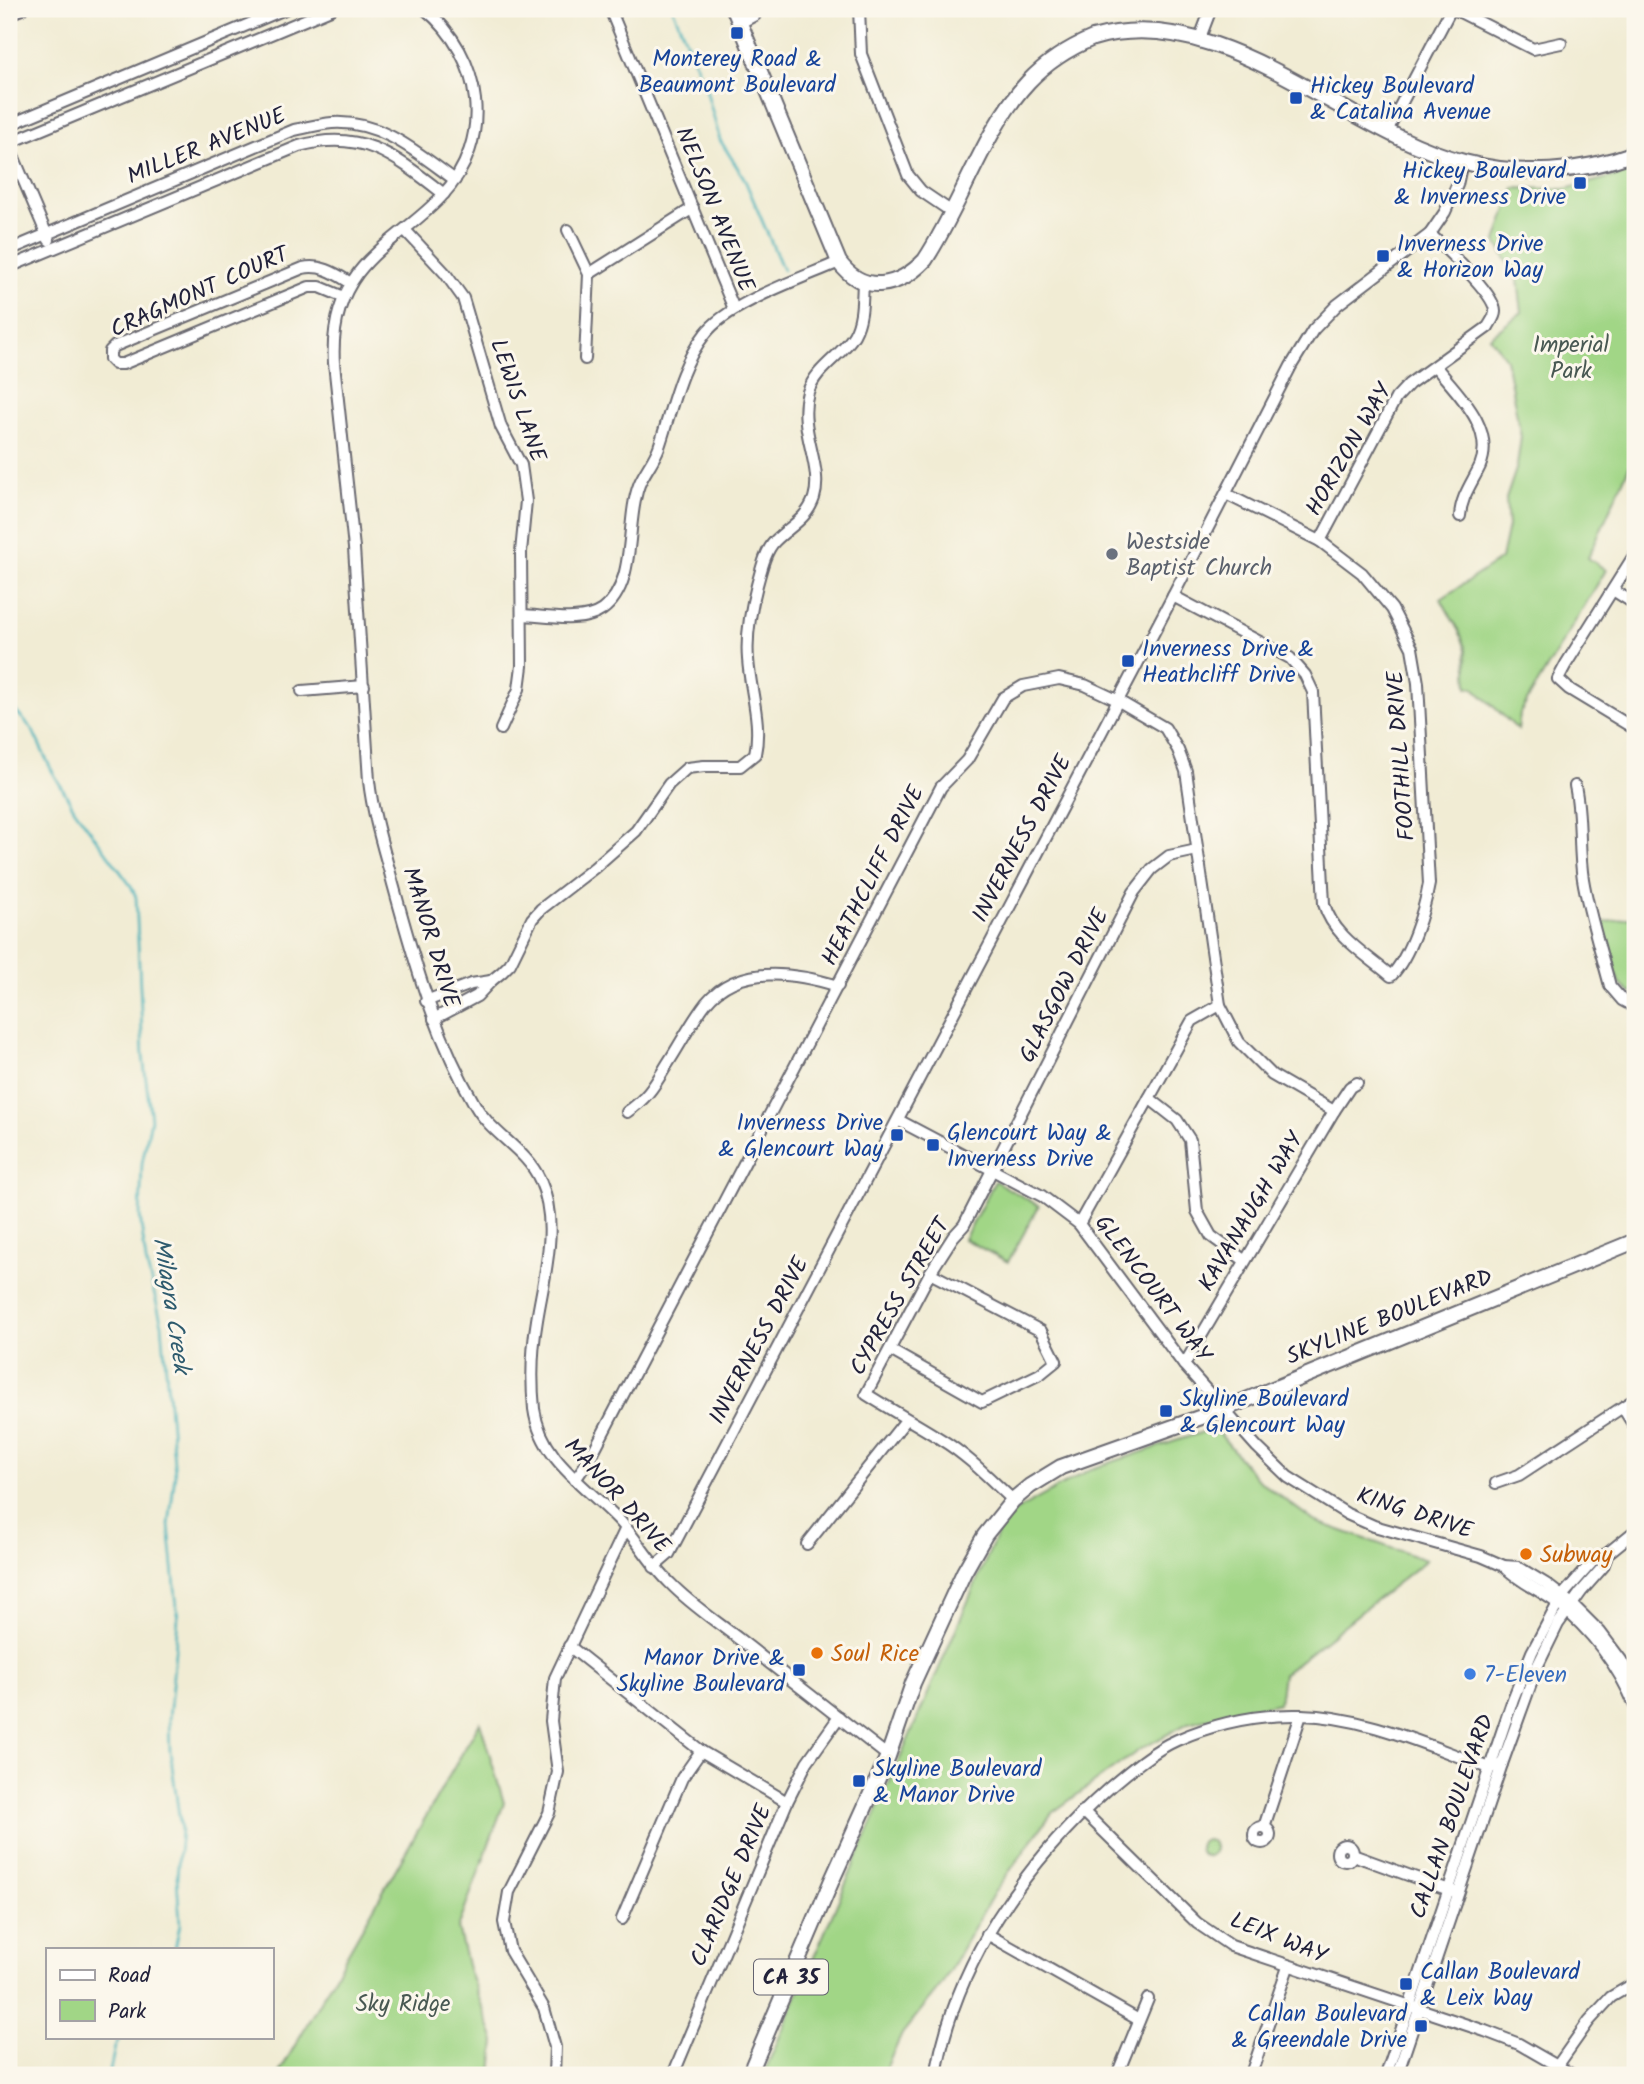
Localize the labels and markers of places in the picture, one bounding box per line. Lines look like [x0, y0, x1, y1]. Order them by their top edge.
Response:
marker: Monterey Road & Beaumont Boulevard [729, 25, 745, 41]
place label: Monterey Road & Beaumont Boulevard [638, 42, 836, 104]
place label: Hickey Boulevard & Catalina Avenue [1310, 69, 1491, 131]
marker: Hickey Boulevard & Catalina Avenue [1288, 90, 1304, 106]
place label: Hickey Boulevard & Inverness Drive [1394, 154, 1567, 216]
marker: Hickey Boulevard & Inverness Drive [1572, 175, 1588, 191]
place label: Inverness Drive & Horizon Way [1397, 227, 1543, 289]
marker: Inverness Drive & Horizon Way [1375, 248, 1391, 264]
place label: Westside Baptist Church [1126, 525, 1272, 587]
marker: Westside Baptist Church [1104, 546, 1120, 562]
place label: Inverness Drive & Heathcliff Drive [1142, 632, 1314, 694]
marker: Inverness Drive & Heathcliff Drive [1120, 653, 1136, 669]
place label: Inverness Drive & Glencourt Way [718, 1106, 883, 1168]
place label: Glencourt Way & Inverness Drive [947, 1116, 1112, 1178]
marker: Inverness Drive & Glencourt Way [889, 1127, 905, 1143]
marker: Glencourt Way & Inverness Drive [925, 1137, 941, 1153]
place label: Skyline Boulevard & Glencourt Way [1180, 1382, 1349, 1444]
marker: Skyline Boulevard & Glencourt Way [1158, 1403, 1174, 1419]
place label: Subway [1540, 1538, 1613, 1574]
marker: Subway [1518, 1546, 1534, 1562]
place label: Soul Rice [831, 1637, 919, 1673]
place label: Manor Drive & Skyline Boulevard [617, 1641, 786, 1703]
marker: Soul Rice [809, 1645, 825, 1661]
place label: 7-Eleven [1484, 1658, 1567, 1694]
marker: Manor Drive & Skyline Boulevard [791, 1662, 807, 1678]
marker: 7-Eleven [1462, 1666, 1478, 1682]
place label: Skyline Boulevard & Manor Drive [873, 1752, 1042, 1814]
marker: Skyline Boulevard & Manor Drive [851, 1773, 867, 1789]
place label: Callan Boulevard & Leix Way [1420, 1955, 1580, 2017]
marker: Callan Boulevard & Leix Way [1398, 1976, 1414, 1992]
place label: Callan Boulevard & Greendale Drive [1232, 1997, 1408, 2059]
marker: Callan Boulevard & Greendale Drive [1413, 2018, 1429, 2034]

